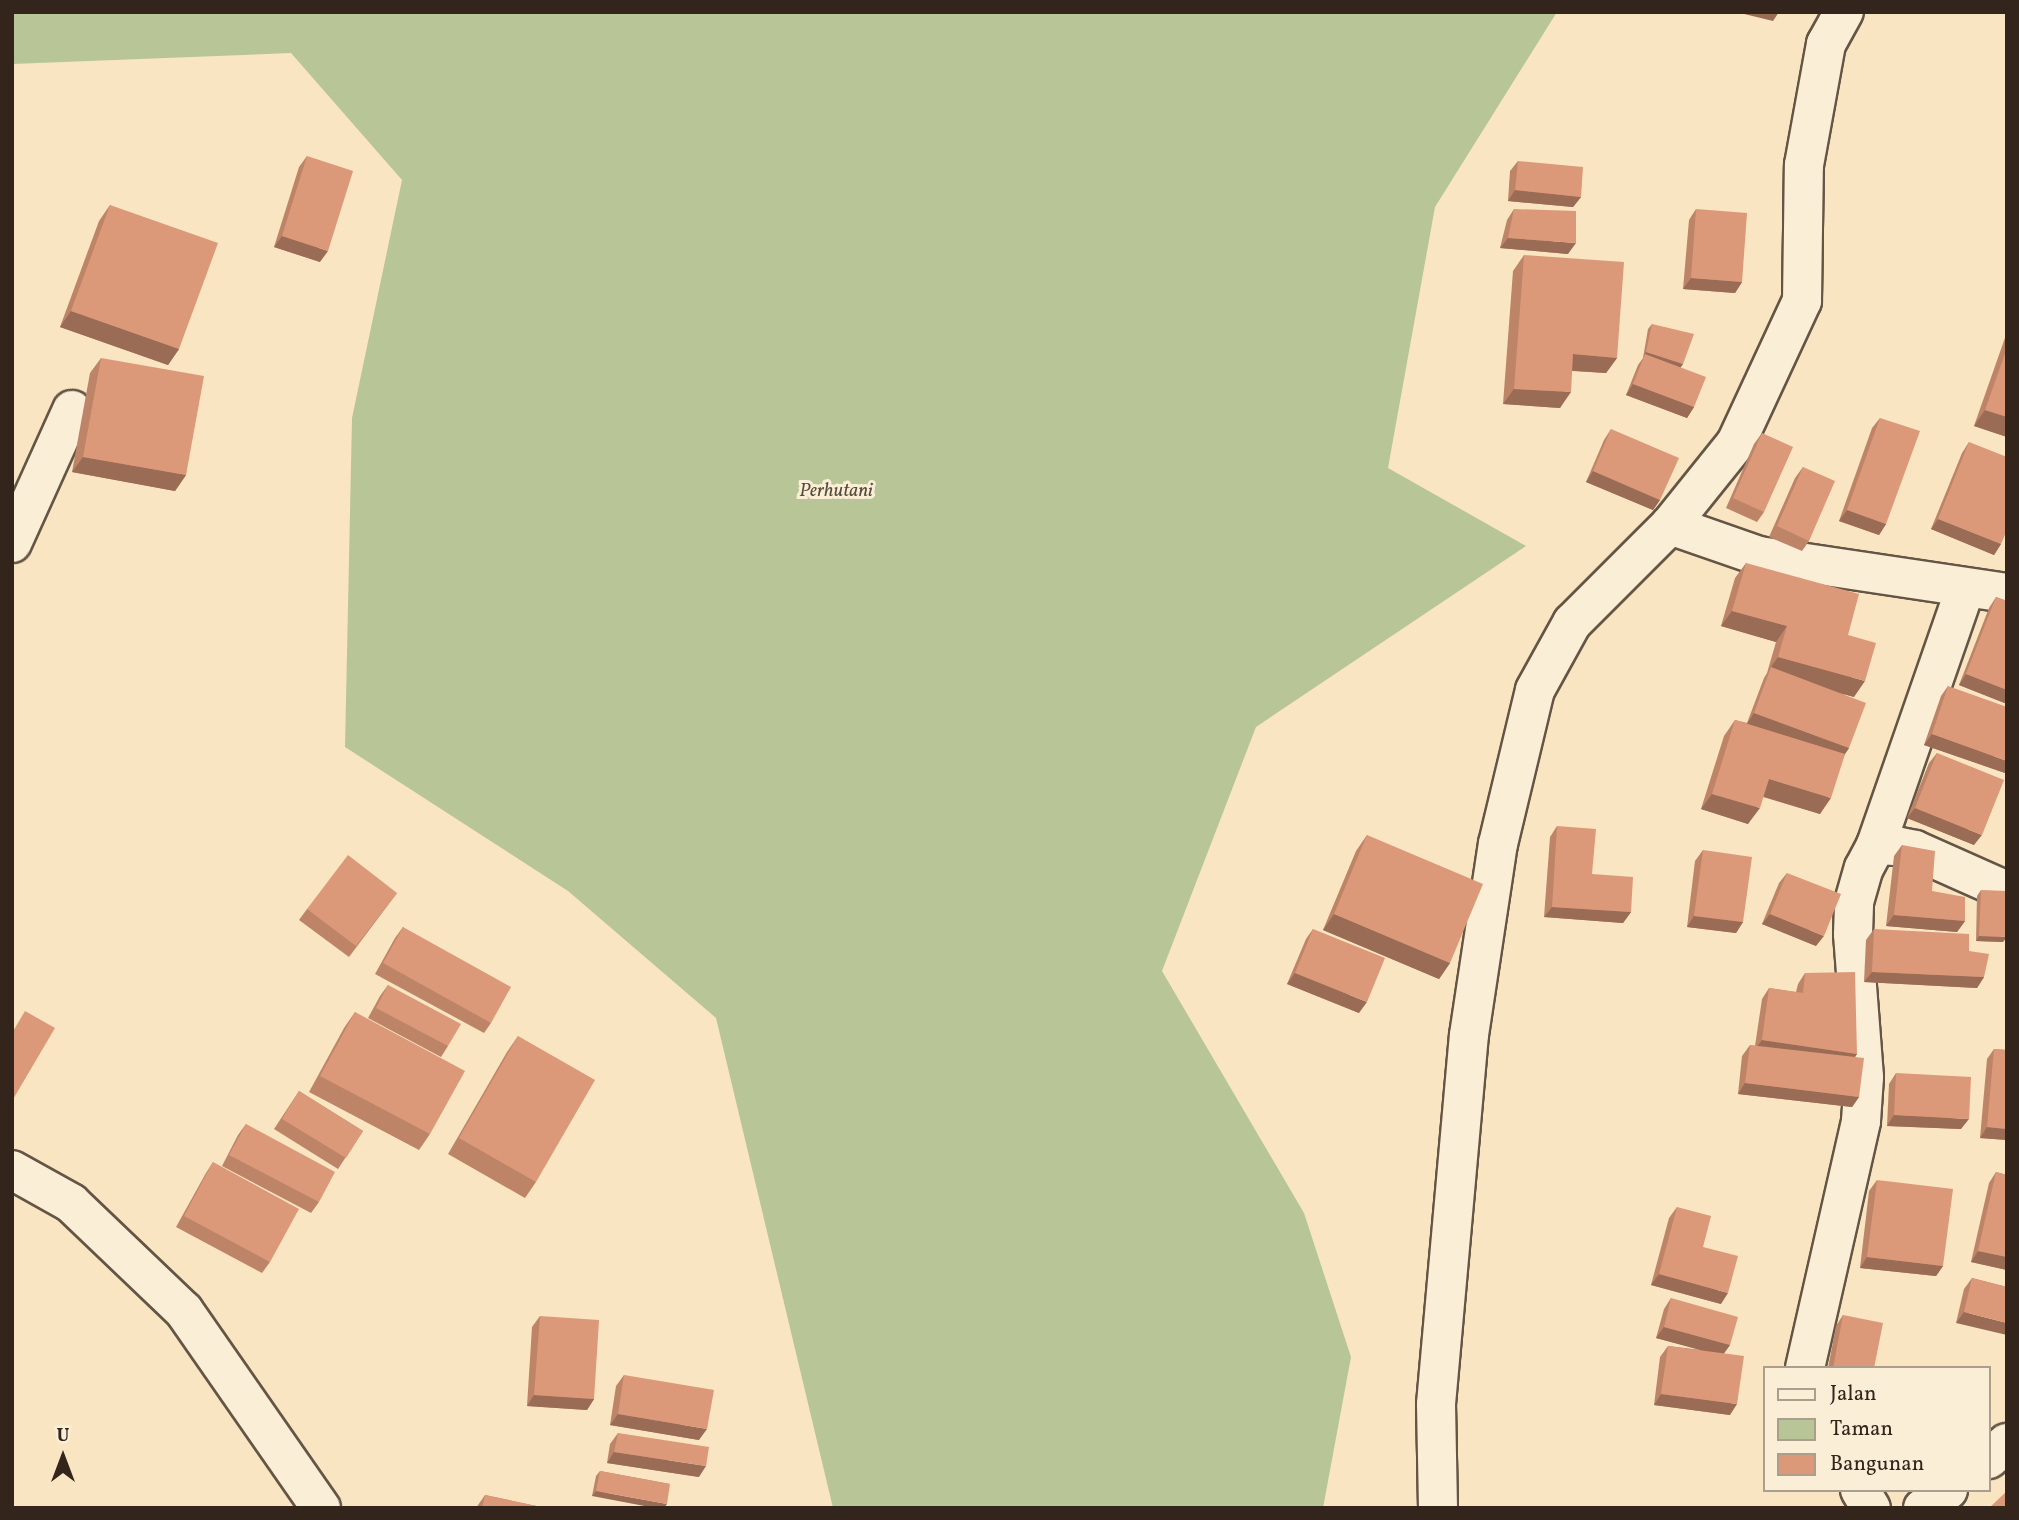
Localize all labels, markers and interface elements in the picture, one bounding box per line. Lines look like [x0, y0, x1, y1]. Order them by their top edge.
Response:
park label: Perhutani [799, 481, 873, 503]
legend [1764, 1366, 1991, 1492]
text: Jalan [1830, 1380, 1877, 1409]
text: Taman [1830, 1415, 1893, 1444]
north arrow [28, 1422, 98, 1492]
text: U [56, 1423, 70, 1449]
text: Bangunan [1830, 1450, 1924, 1479]

